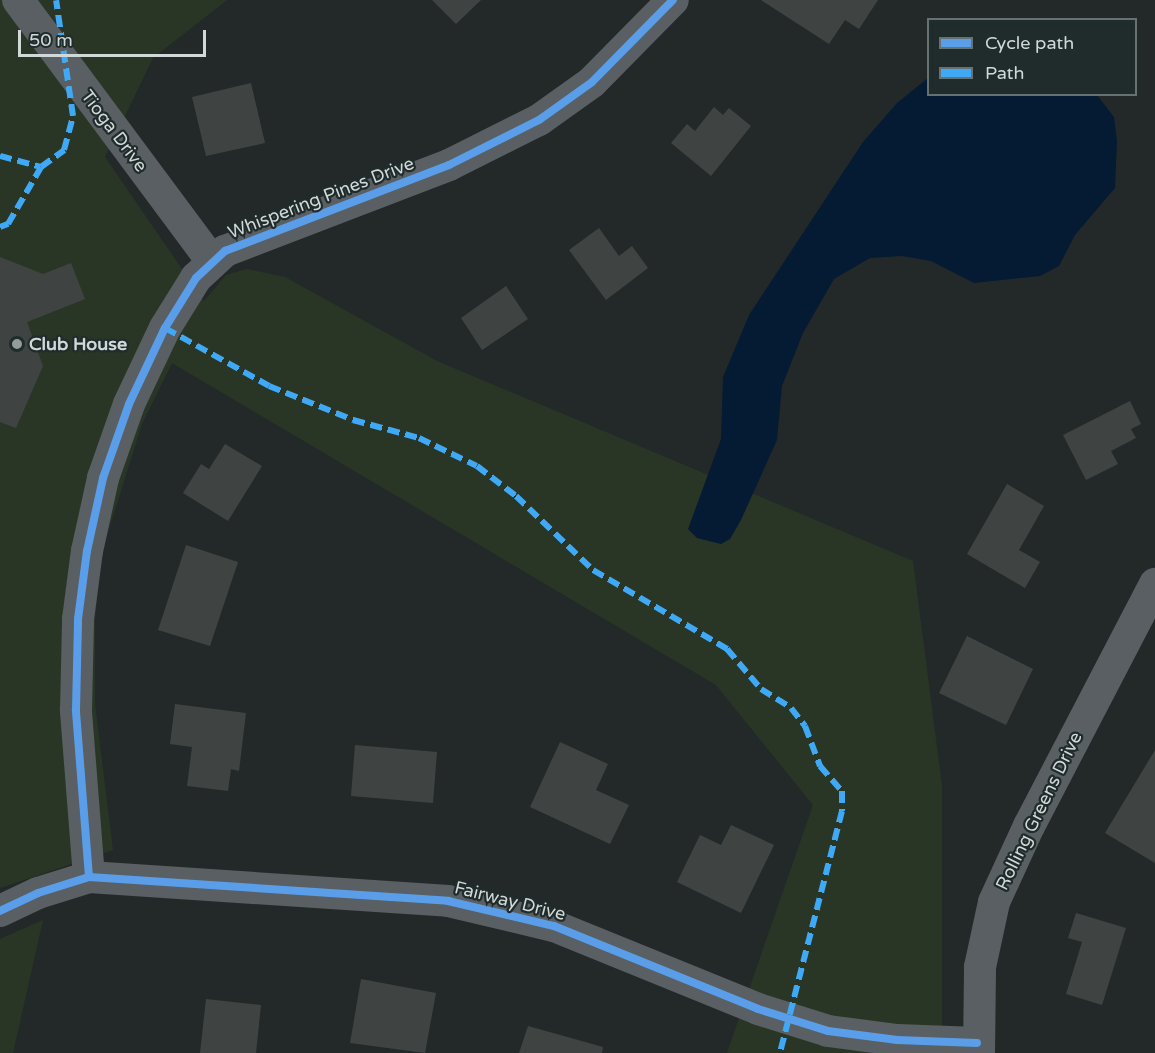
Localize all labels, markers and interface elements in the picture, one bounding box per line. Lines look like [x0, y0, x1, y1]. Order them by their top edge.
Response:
scale bar [21, 18, 208, 56]
legend [927, 18, 1137, 96]
text: 50 m [29, 29, 73, 51]
text: Cycle path [985, 32, 1074, 54]
text: Path [985, 62, 1024, 84]
street label: Tioga Drive [76, 86, 152, 176]
street label: Whispering Pines Drive [225, 153, 417, 243]
place label: Club House [29, 333, 127, 355]
marker: Club House [10, 337, 24, 351]
street label: Rolling Greens Drive [991, 728, 1087, 894]
street label: Fairway Drive [452, 877, 568, 925]

